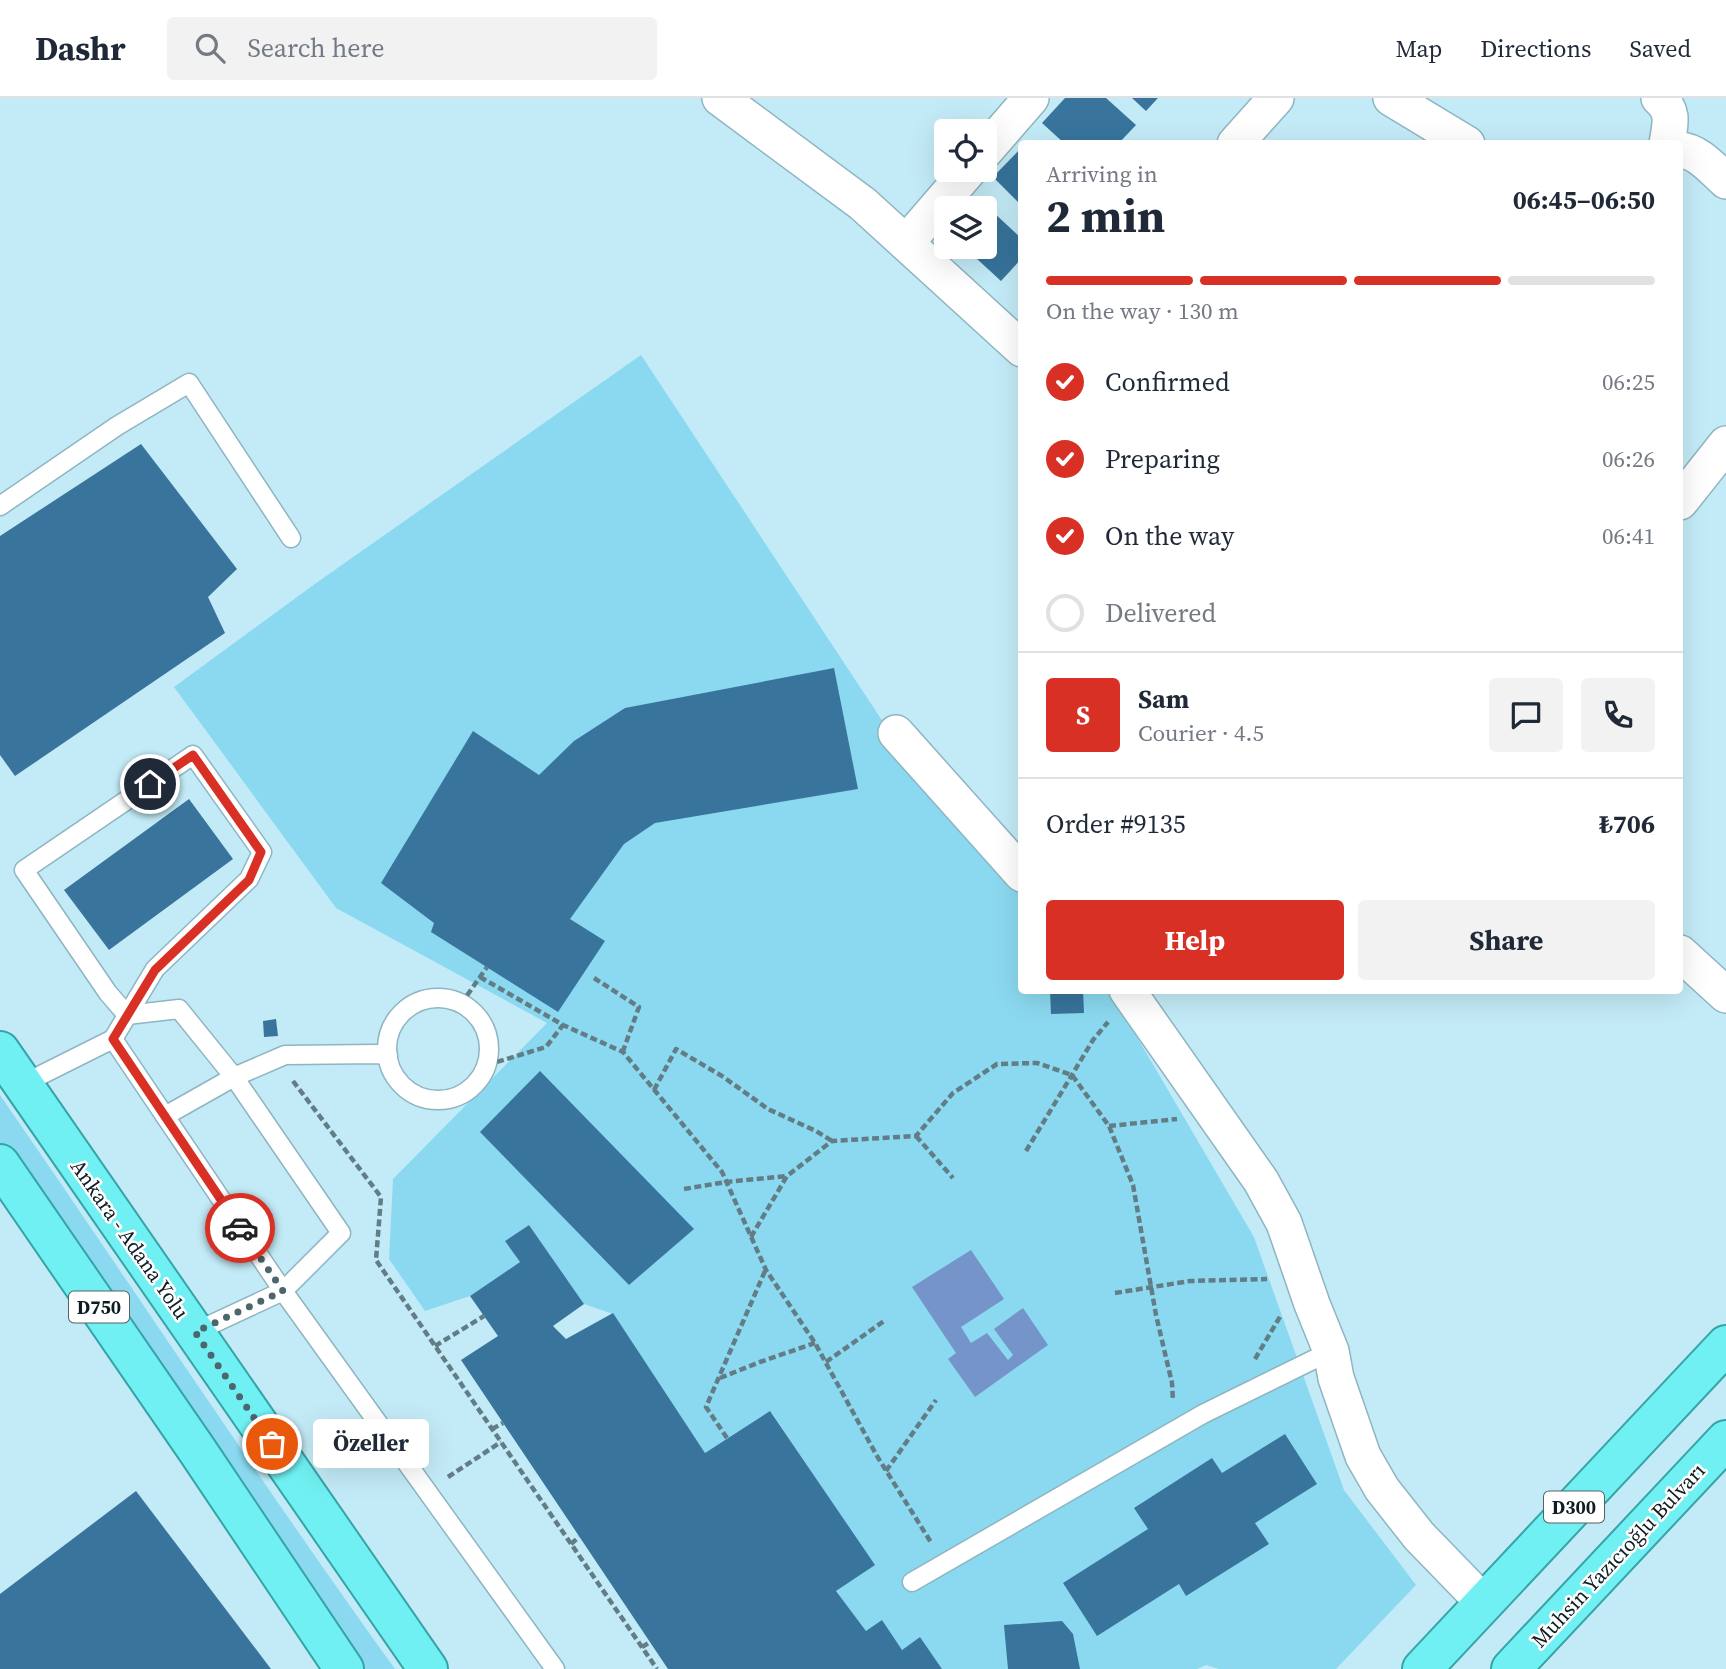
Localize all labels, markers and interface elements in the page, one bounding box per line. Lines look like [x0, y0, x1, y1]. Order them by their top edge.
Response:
search box [167, 17, 657, 80]
text: Dashr [35, 26, 125, 71]
icon: search [191, 29, 229, 67]
text: Search here [247, 30, 385, 66]
text: Map [1395, 32, 1442, 65]
text: Directions [1480, 32, 1591, 65]
text: Saved [1629, 32, 1691, 65]
map controls [934, 119, 997, 259]
button: locate [934, 119, 997, 182]
text: Arriving in [1046, 158, 1158, 190]
text: 06:45–06:50 [1513, 182, 1655, 218]
text: 2 min [1046, 184, 1165, 247]
button: layers [934, 196, 997, 259]
text: On the way · 130 m [1046, 295, 1239, 327]
icon: check [1046, 363, 1084, 401]
text: Confirmed [1105, 364, 1230, 400]
text: 06:25 [1602, 366, 1655, 398]
icon: check [1046, 440, 1084, 478]
text: Preparing [1105, 441, 1220, 477]
text: 06:26 [1602, 443, 1655, 475]
icon: check [1046, 517, 1084, 555]
text: On the way [1105, 518, 1234, 554]
text: 06:41 [1602, 520, 1655, 552]
text: Delivered [1105, 595, 1216, 631]
button: chat [1489, 678, 1563, 752]
button: phone [1581, 678, 1655, 752]
text: Sam [1138, 681, 1189, 717]
text: S [1076, 697, 1090, 733]
text: Courier · 4.5 [1138, 717, 1264, 749]
pin [120, 754, 180, 814]
icon: home [131, 765, 169, 803]
text: Order #9135 [1046, 806, 1186, 842]
text: ₺706 [1599, 806, 1655, 842]
button: Help [1046, 900, 1344, 980]
button: Share [1358, 900, 1655, 980]
street label: Ankara - Adana Yolu [64, 1153, 196, 1325]
courier [205, 1193, 275, 1263]
icon: car [221, 1209, 259, 1247]
road number: D750 [69, 1292, 129, 1322]
pin [242, 1414, 302, 1474]
callout: Özeller [314, 1420, 430, 1468]
icon: bag [253, 1425, 291, 1463]
text: Özeller [333, 1427, 409, 1459]
street label: Muhsin Yazıcıoğlu Bulvarı [1525, 1456, 1711, 1654]
road number: D300 [1544, 1492, 1604, 1522]

